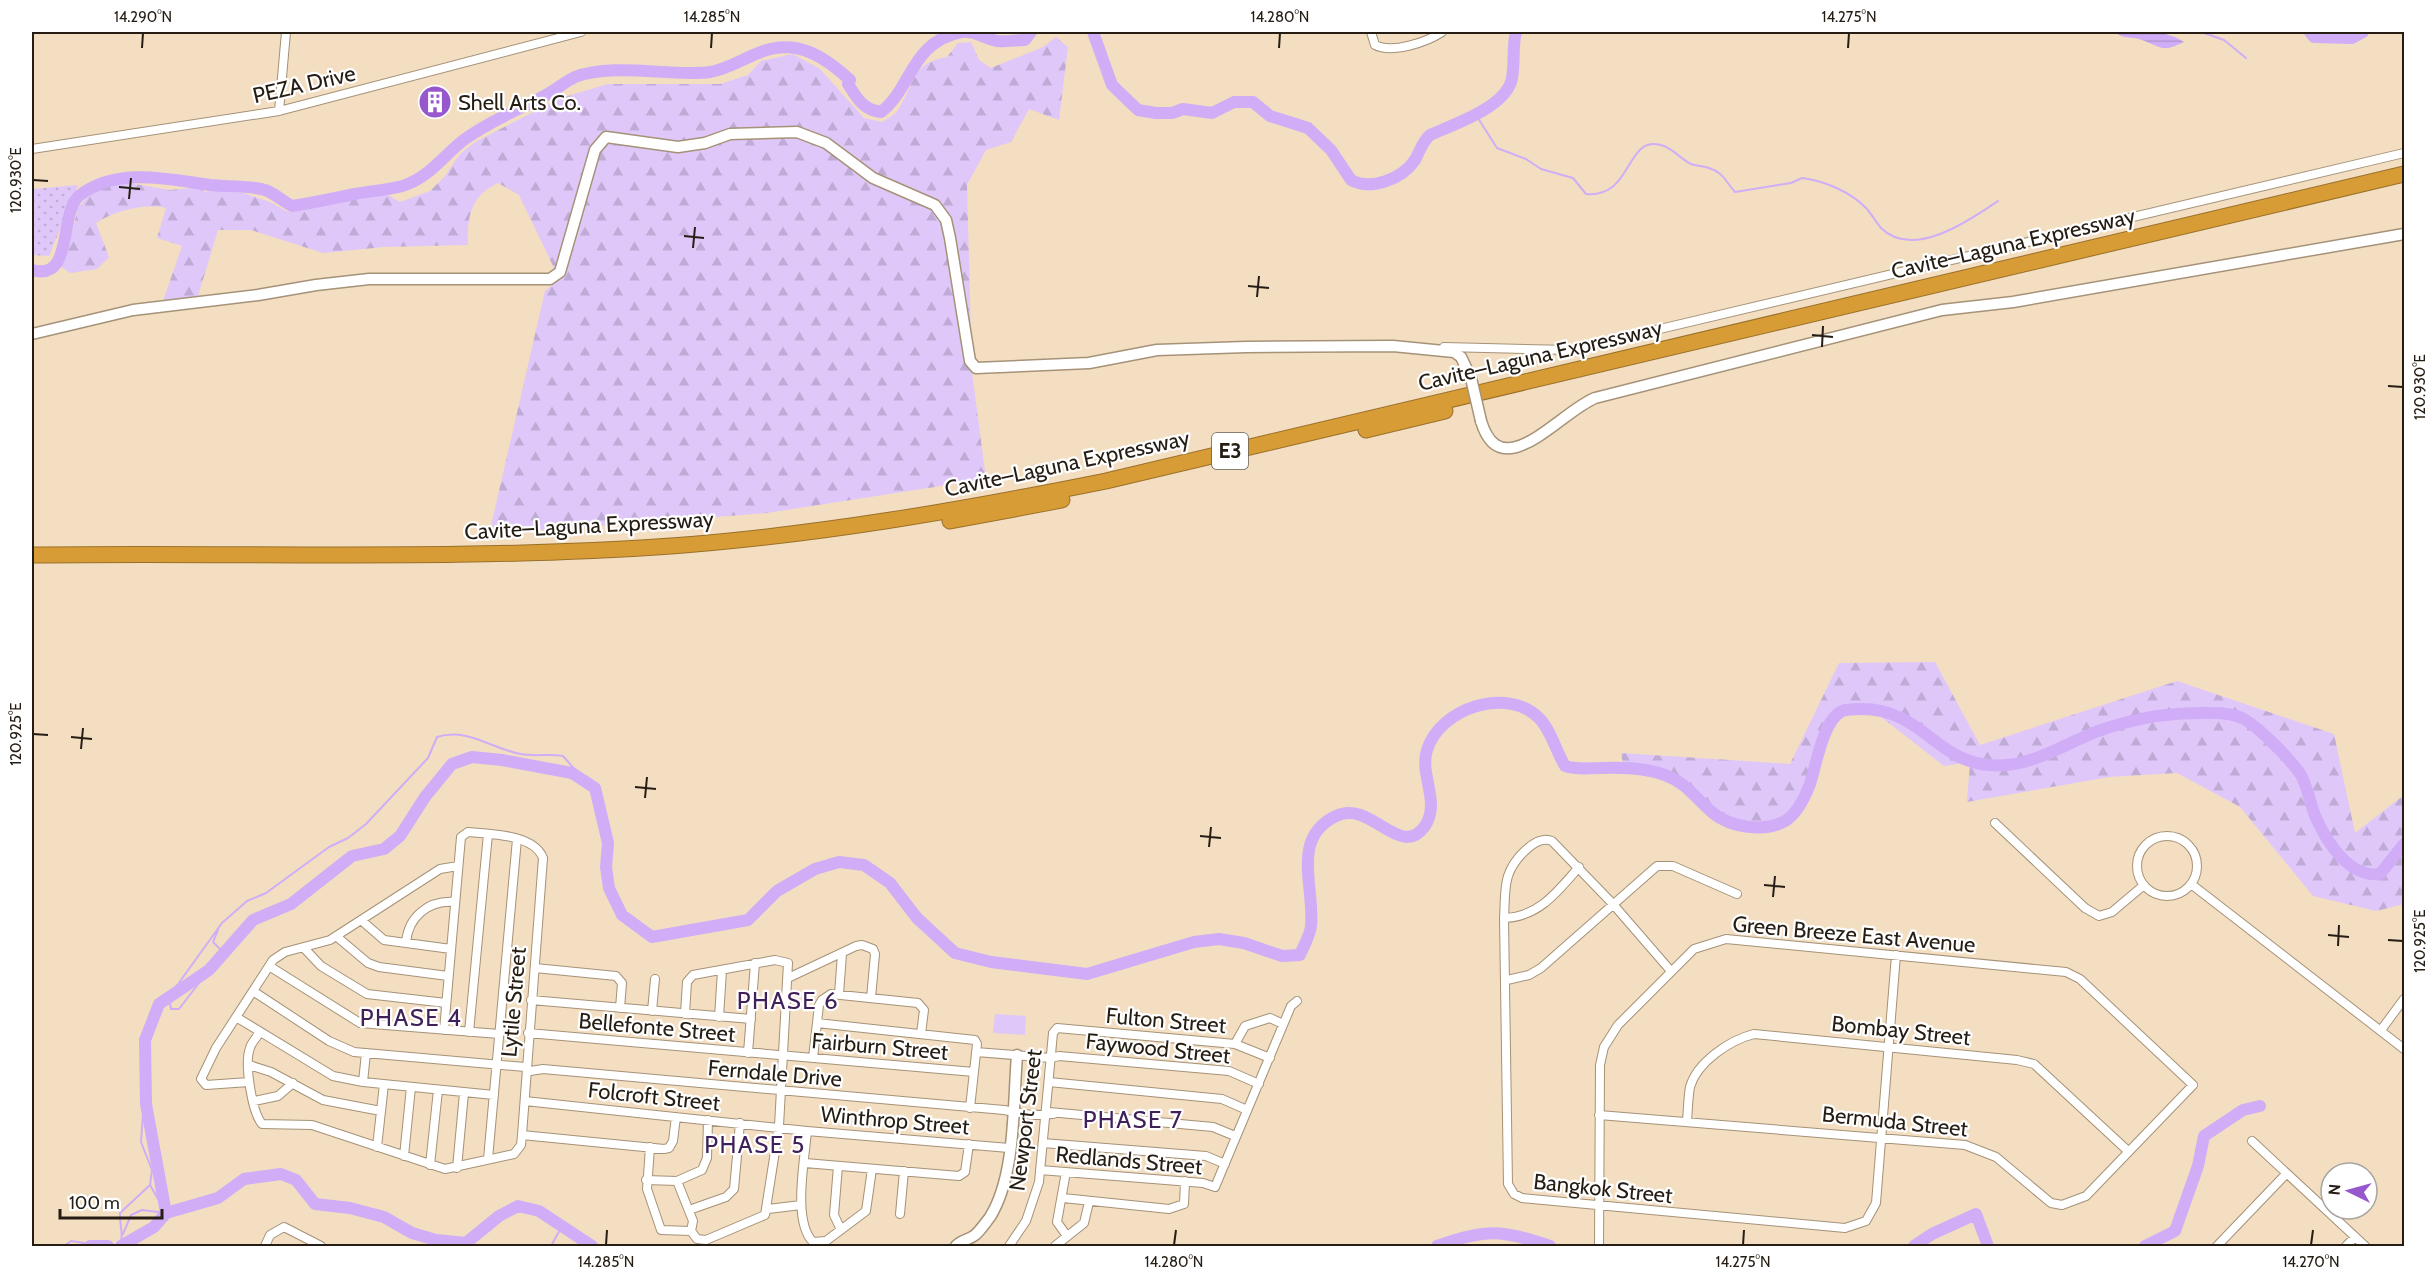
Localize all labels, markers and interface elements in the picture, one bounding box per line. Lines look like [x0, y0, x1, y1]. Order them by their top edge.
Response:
text: 14.290°N [114, 8, 172, 26]
text: 14.285°N [684, 8, 740, 26]
text: 14.280°N [1251, 8, 1309, 26]
text: 14.275°N [1822, 8, 1876, 26]
street label: PEZA Drive [250, 60, 358, 109]
building icon: Shell Arts Co. [417, 84, 453, 120]
place label: Shell Arts Co. [458, 89, 581, 116]
text: 120.930°E [7, 147, 25, 213]
street label: Cavite–Laguna Expressway [1888, 202, 2138, 285]
street label: Cavite–Laguna Expressway [1415, 314, 1665, 397]
text: 120.930°E [2411, 354, 2429, 420]
street label: Cavite–Laguna Expressway [942, 424, 1192, 503]
road number: E3 [1212, 433, 1248, 469]
street label: Cavite–Laguna Expressway [464, 505, 714, 546]
text: 120.925°E [7, 702, 25, 766]
text: 120.925°E [2411, 909, 2429, 973]
street label: Green Breeze East Avenue [1731, 910, 1976, 959]
street label: Lytile Street [495, 945, 532, 1058]
district label: PHASE 6 [737, 986, 839, 1015]
street label: Fulton Street [1105, 1002, 1228, 1039]
district label: PHASE 4 [360, 1003, 462, 1032]
street label: Bellefonte Street [577, 1007, 737, 1048]
street label: Bombay Street [1830, 1010, 1972, 1051]
street label: Fairburn Street [811, 1027, 950, 1066]
street label: Faywood Street [1084, 1027, 1232, 1070]
street label: Newport Street [1003, 1047, 1048, 1192]
street label: Ferndale Drive [707, 1054, 843, 1093]
street label: Folcroft Street [587, 1076, 722, 1117]
street label: Bermuda Street [1821, 1100, 1970, 1143]
street label: Winthrop Street [819, 1101, 971, 1141]
district label: PHASE 7 [1083, 1105, 1183, 1134]
district label: PHASE 5 [704, 1130, 806, 1159]
street label: Redlands Street [1054, 1141, 1204, 1180]
north arrow [2319, 1161, 2379, 1221]
street label: Bangkok Street [1532, 1168, 1674, 1209]
scale bar [60, 1182, 162, 1220]
text: N [2325, 1183, 2345, 1196]
text: 100 m [69, 1192, 120, 1214]
text: 14.285°N [578, 1253, 634, 1271]
text: 14.280°N [1145, 1253, 1203, 1271]
text: 14.275°N [1716, 1253, 1770, 1271]
text: 14.270°N [2282, 1253, 2340, 1271]

